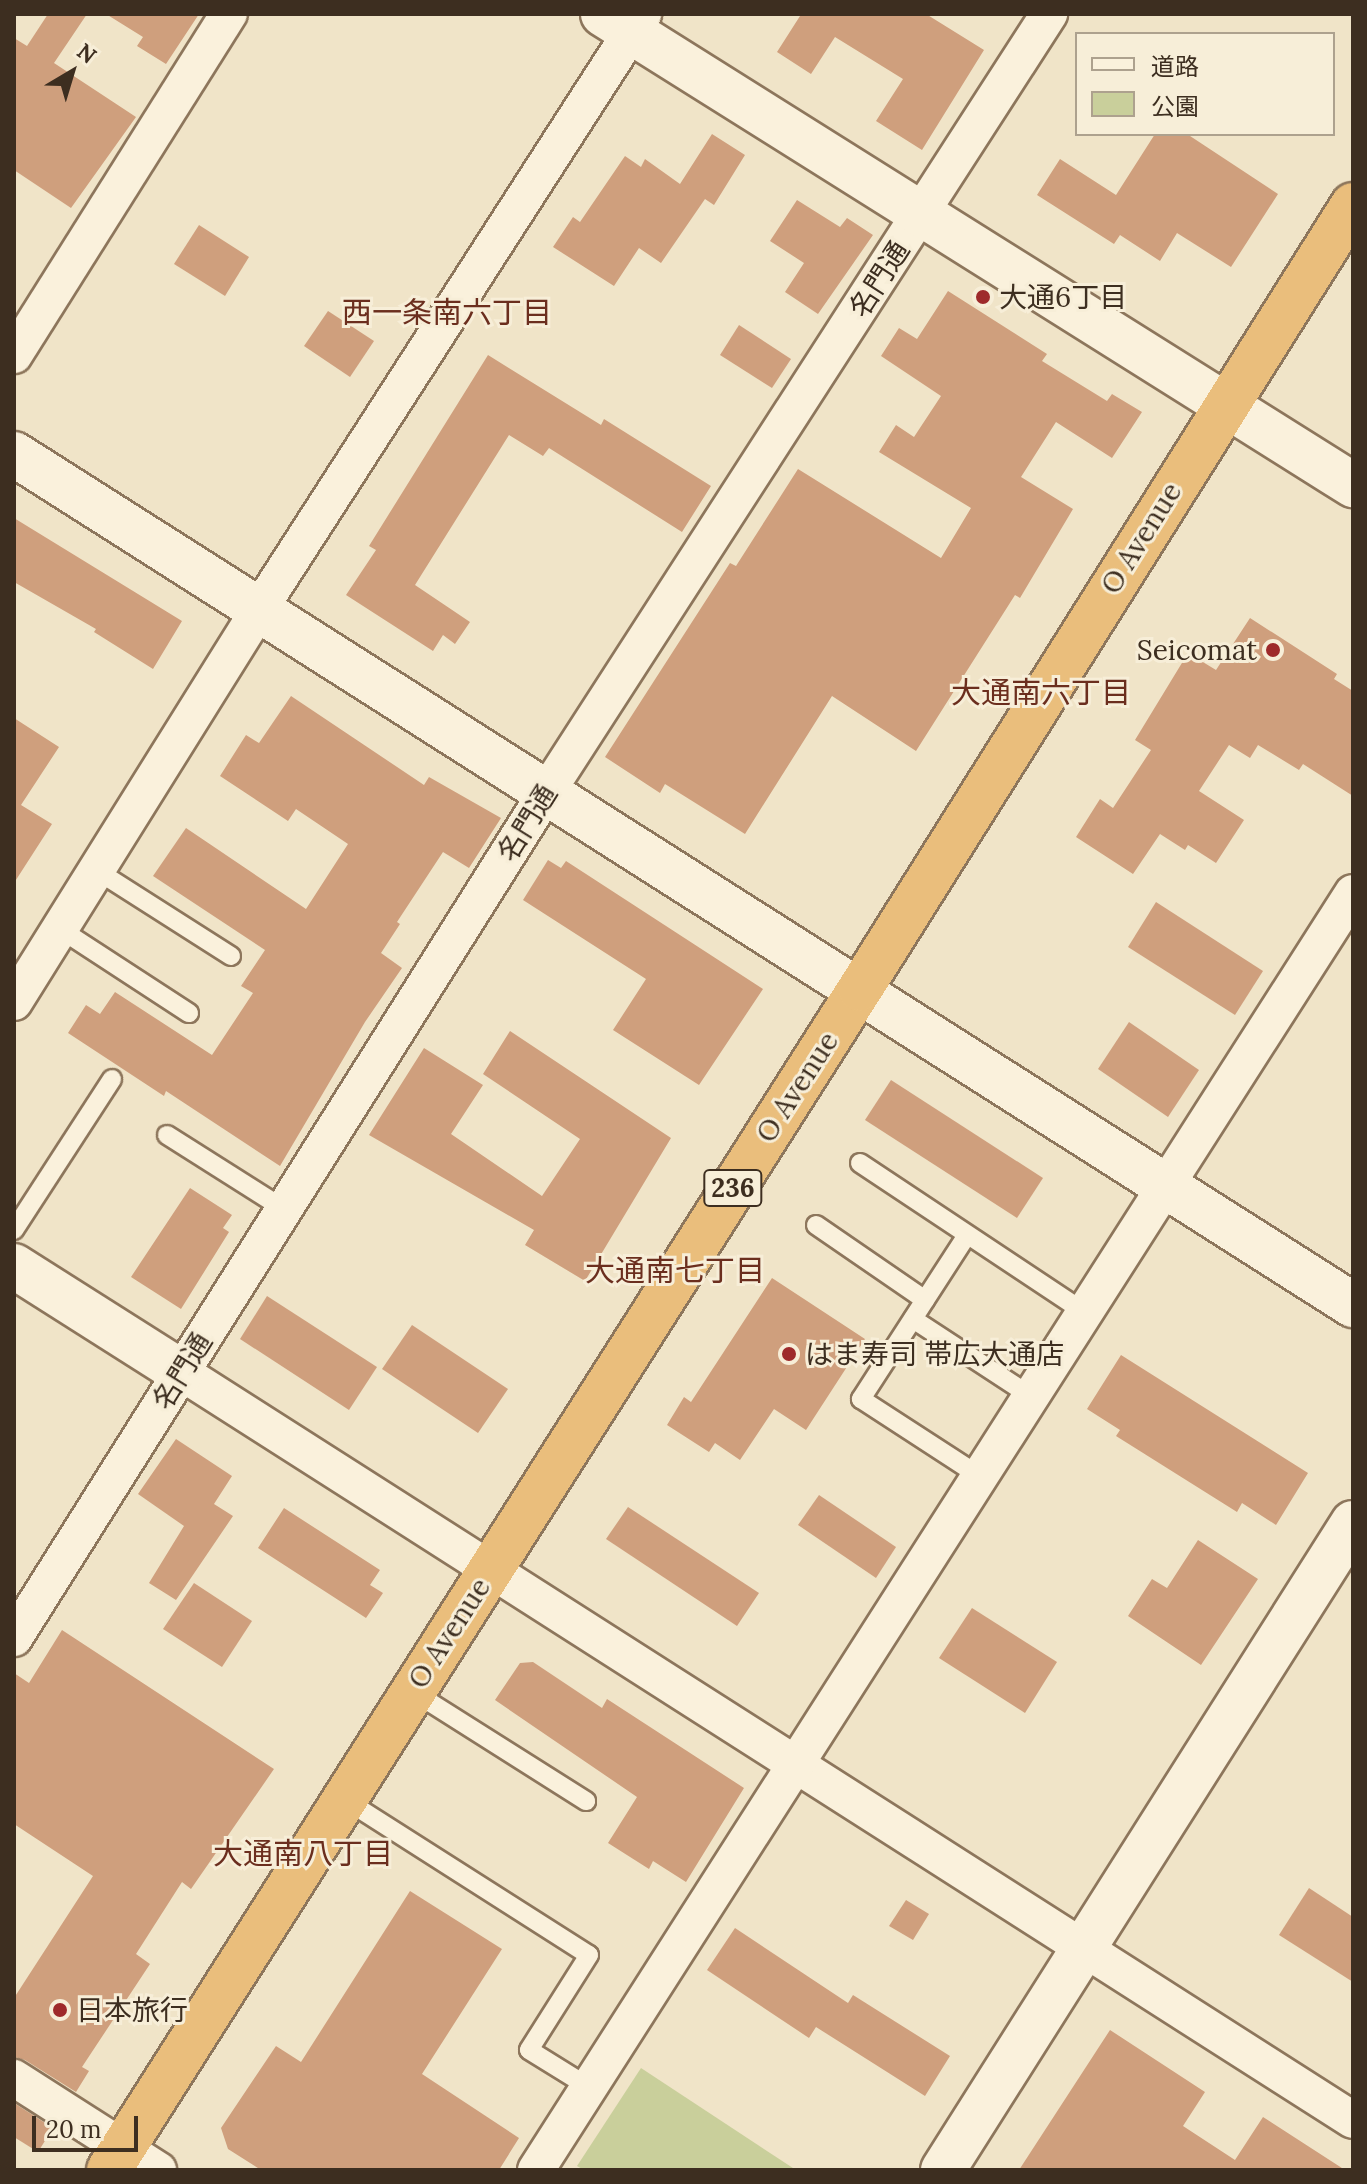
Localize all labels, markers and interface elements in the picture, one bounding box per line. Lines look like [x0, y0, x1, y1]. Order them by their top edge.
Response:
north arrow [32, 32, 112, 112]
legend [1075, 32, 1335, 136]
text: N [71, 37, 102, 69]
text: 道路 [1151, 51, 1199, 82]
text: 公園 [1151, 91, 1199, 122]
street label: 名門通 [842, 235, 916, 323]
place label: 大通6丁目 [999, 280, 1127, 314]
marker: 大通6丁目 [974, 288, 992, 306]
district label: 西一条南六丁目 [342, 294, 552, 330]
street label: O Avenue [1094, 476, 1188, 600]
place label: Seicomat [1137, 633, 1257, 667]
marker: Seicomat [1264, 641, 1282, 659]
district label: 大通南六丁目 [951, 674, 1131, 710]
street label: 名門通 [490, 778, 564, 868]
street label: O Avenue [749, 1026, 845, 1148]
road number: 236 [703, 1166, 763, 1210]
district label: 大通南七丁目 [585, 1252, 765, 1288]
street label: 名門通 [145, 1326, 219, 1416]
place label: はま寿司 帯広大通店 [805, 1337, 1064, 1371]
marker: はま寿司 帯広大通店 [780, 1345, 798, 1363]
street label: O Avenue [401, 1572, 497, 1694]
district label: 大通南八丁目 [213, 1835, 393, 1871]
place label: 日本旅行 [76, 1993, 188, 2027]
marker: 日本旅行 [51, 2001, 69, 2019]
scale bar [36, 2100, 142, 2150]
text: 20 m [46, 2114, 102, 2145]

